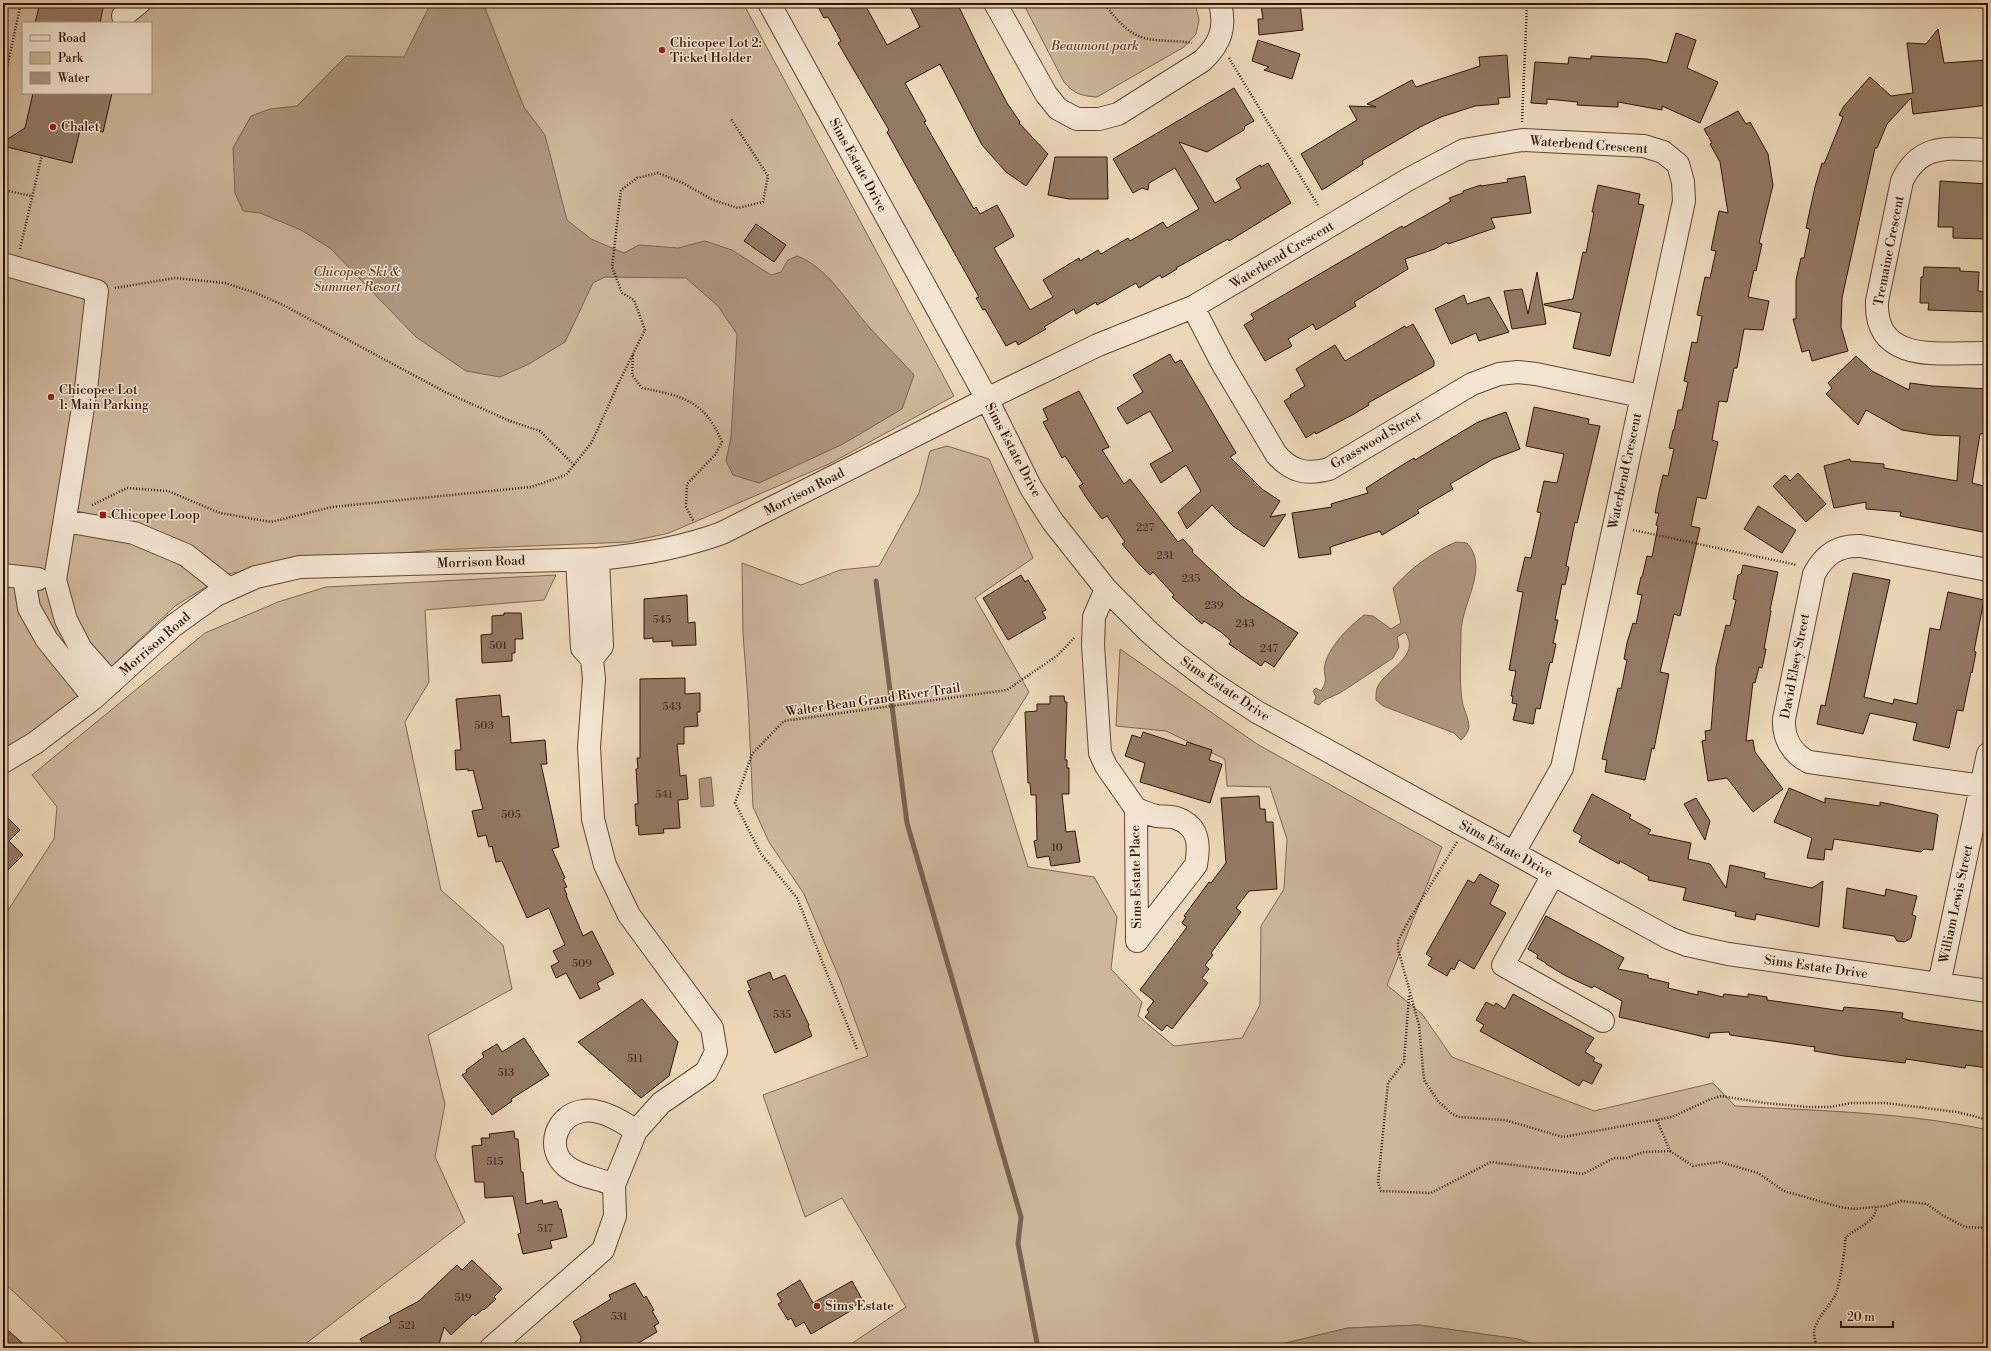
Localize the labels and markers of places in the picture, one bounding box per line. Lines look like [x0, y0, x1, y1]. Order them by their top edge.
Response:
place label: Chicopee Lot 2: Ticket Holder [670, 35, 762, 66]
marker: Chicopee Lot 2: Ticket Holder [657, 45, 667, 55]
place label: Chalet [61, 119, 100, 135]
marker: Chalet [48, 122, 58, 132]
place label: Chicopee Lot 1: Main Parking [59, 382, 149, 413]
marker: Chicopee Lot 1: Main Parking [46, 392, 56, 402]
place label: Chicopee Loop [111, 507, 200, 523]
marker: Chicopee Loop [98, 510, 108, 520]
place label: Sims Estate [825, 1298, 894, 1314]
marker: Sims Estate [812, 1301, 822, 1311]

